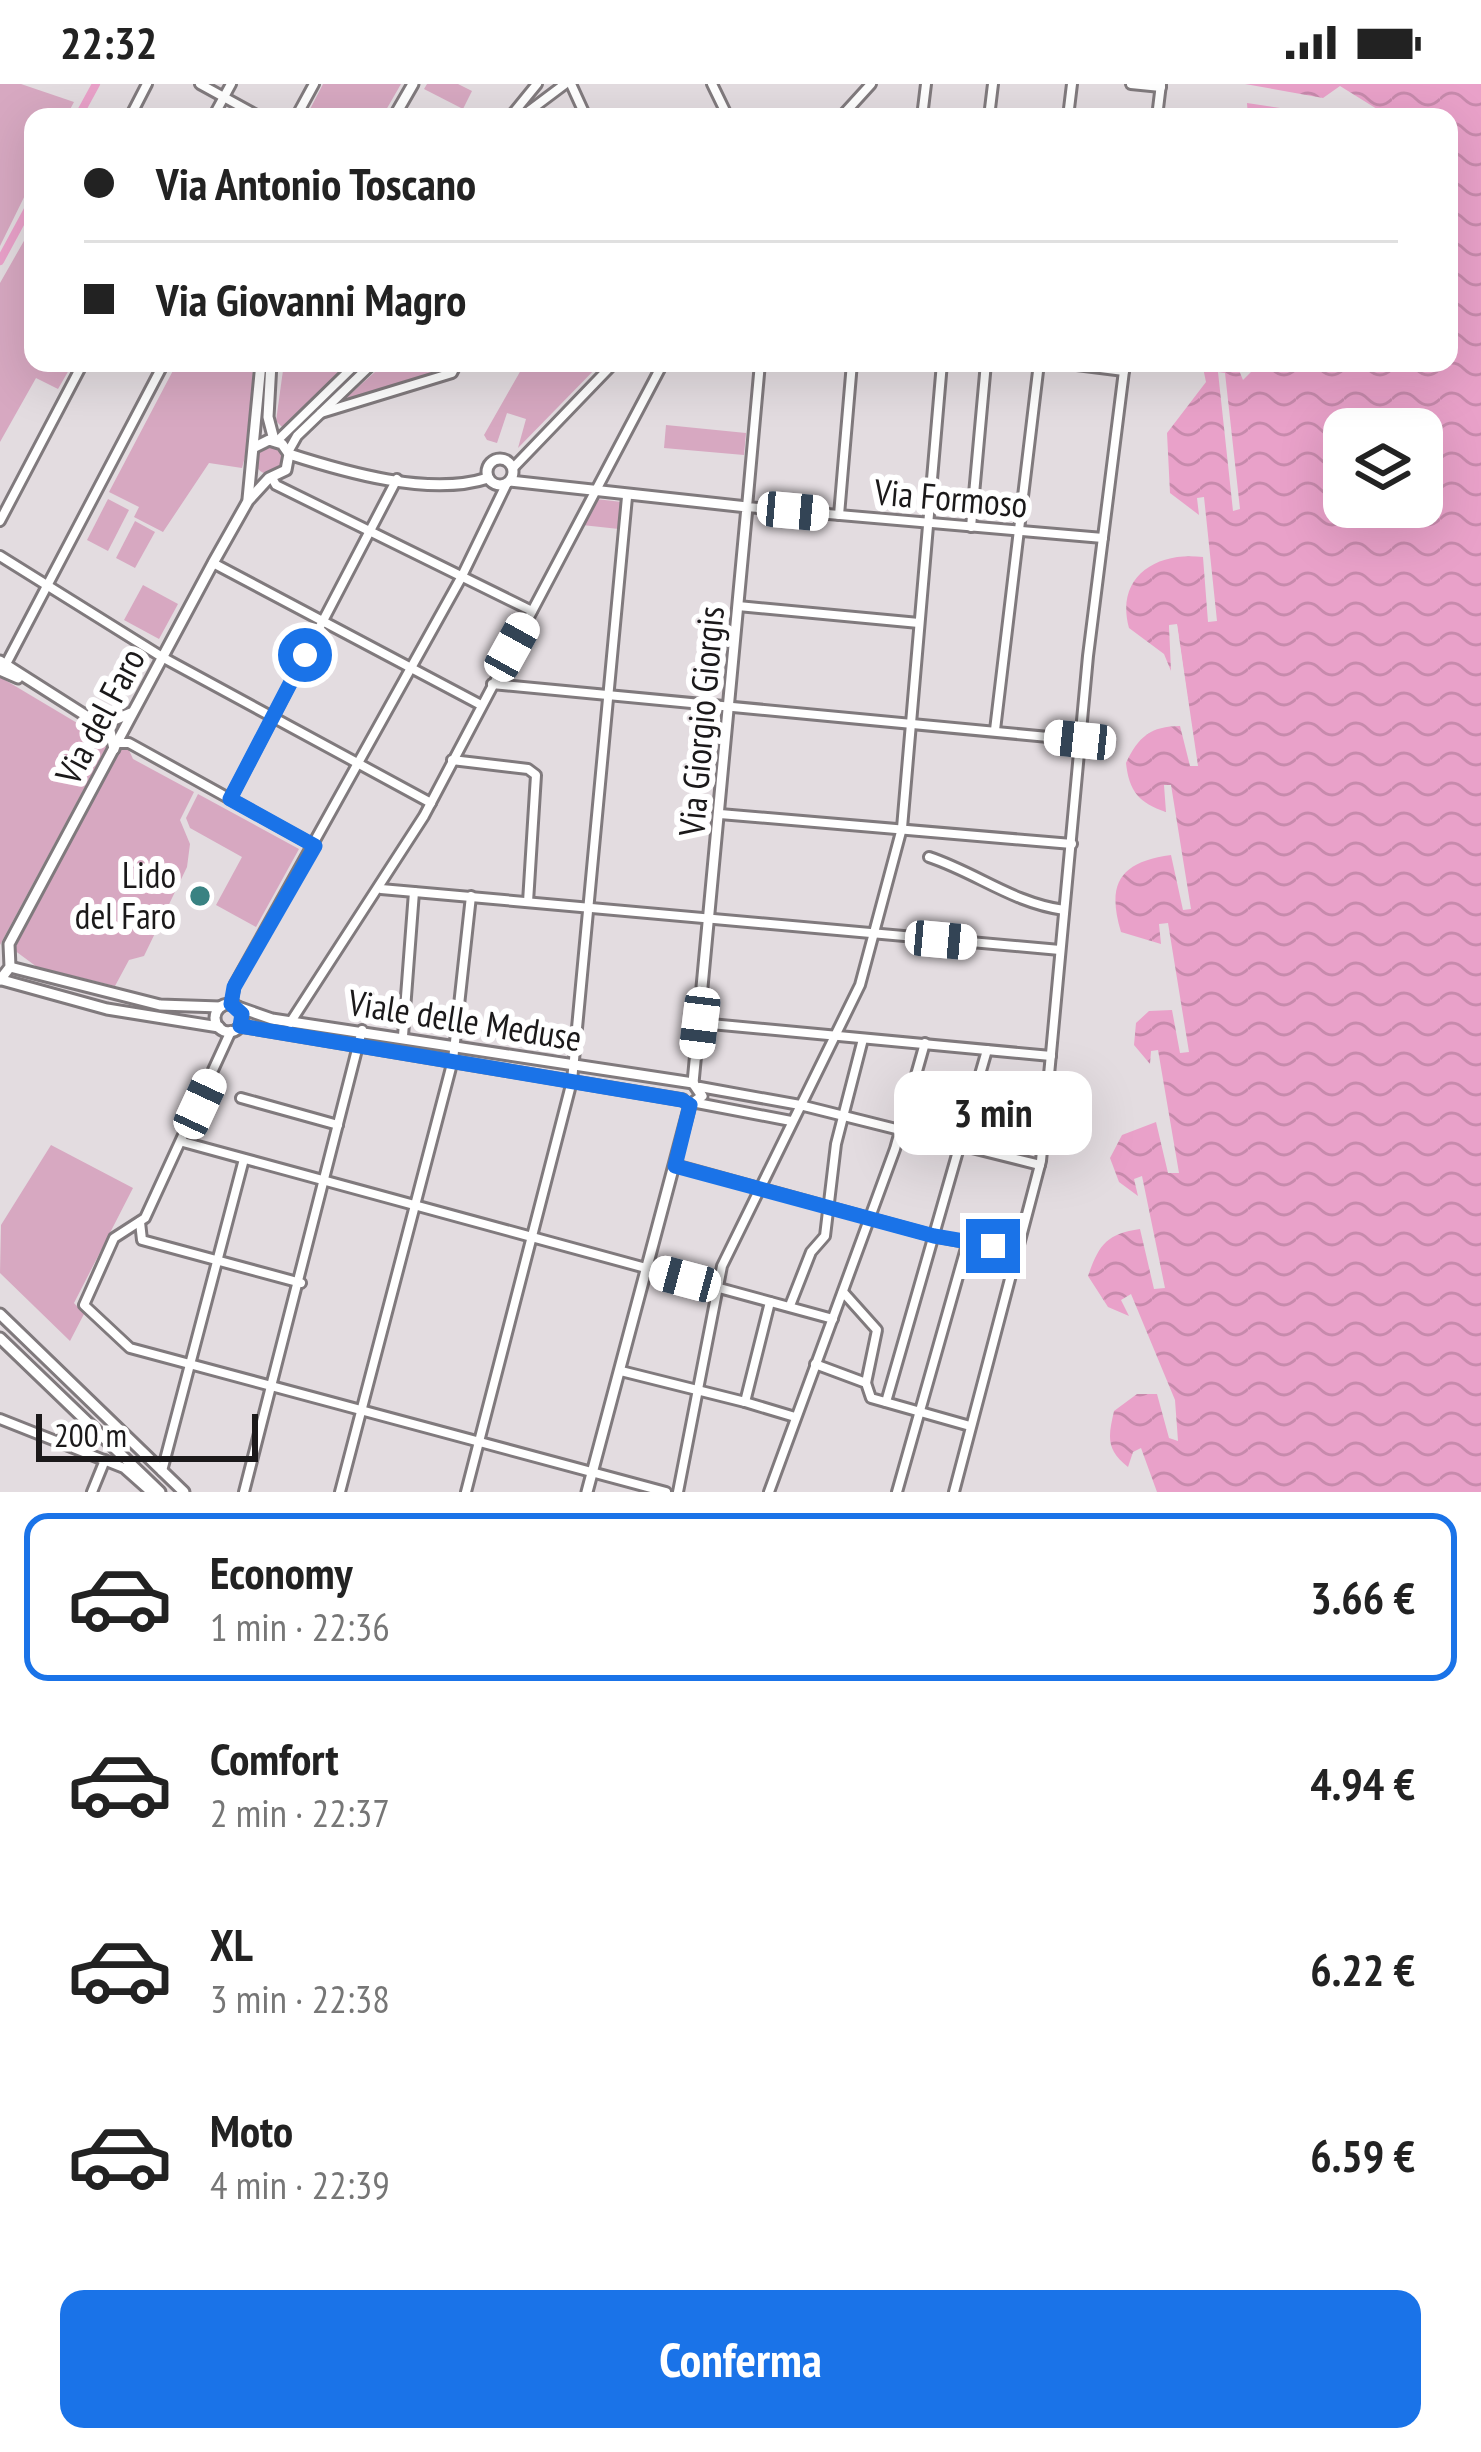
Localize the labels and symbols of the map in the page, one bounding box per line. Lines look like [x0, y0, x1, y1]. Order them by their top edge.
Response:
street label: Via Formoso [872, 467, 1030, 528]
car [756, 490, 830, 532]
street label: Via Giorgio Giorgis [667, 604, 734, 839]
car [479, 607, 545, 687]
route start [278, 628, 332, 682]
street label: Via del Faro [44, 640, 155, 793]
car [1042, 718, 1118, 762]
place label: Lido del Faro [75, 851, 176, 939]
marker: Lido del Faro [187, 883, 213, 909]
car [904, 919, 978, 961]
street label: Viale delle Meduse [344, 978, 585, 1061]
car [678, 985, 722, 1061]
car [168, 1064, 232, 1144]
callout: 3 min [894, 1072, 1092, 1156]
route end [966, 1219, 1020, 1273]
car [646, 1252, 724, 1306]
scale bar [36, 1408, 258, 1461]

